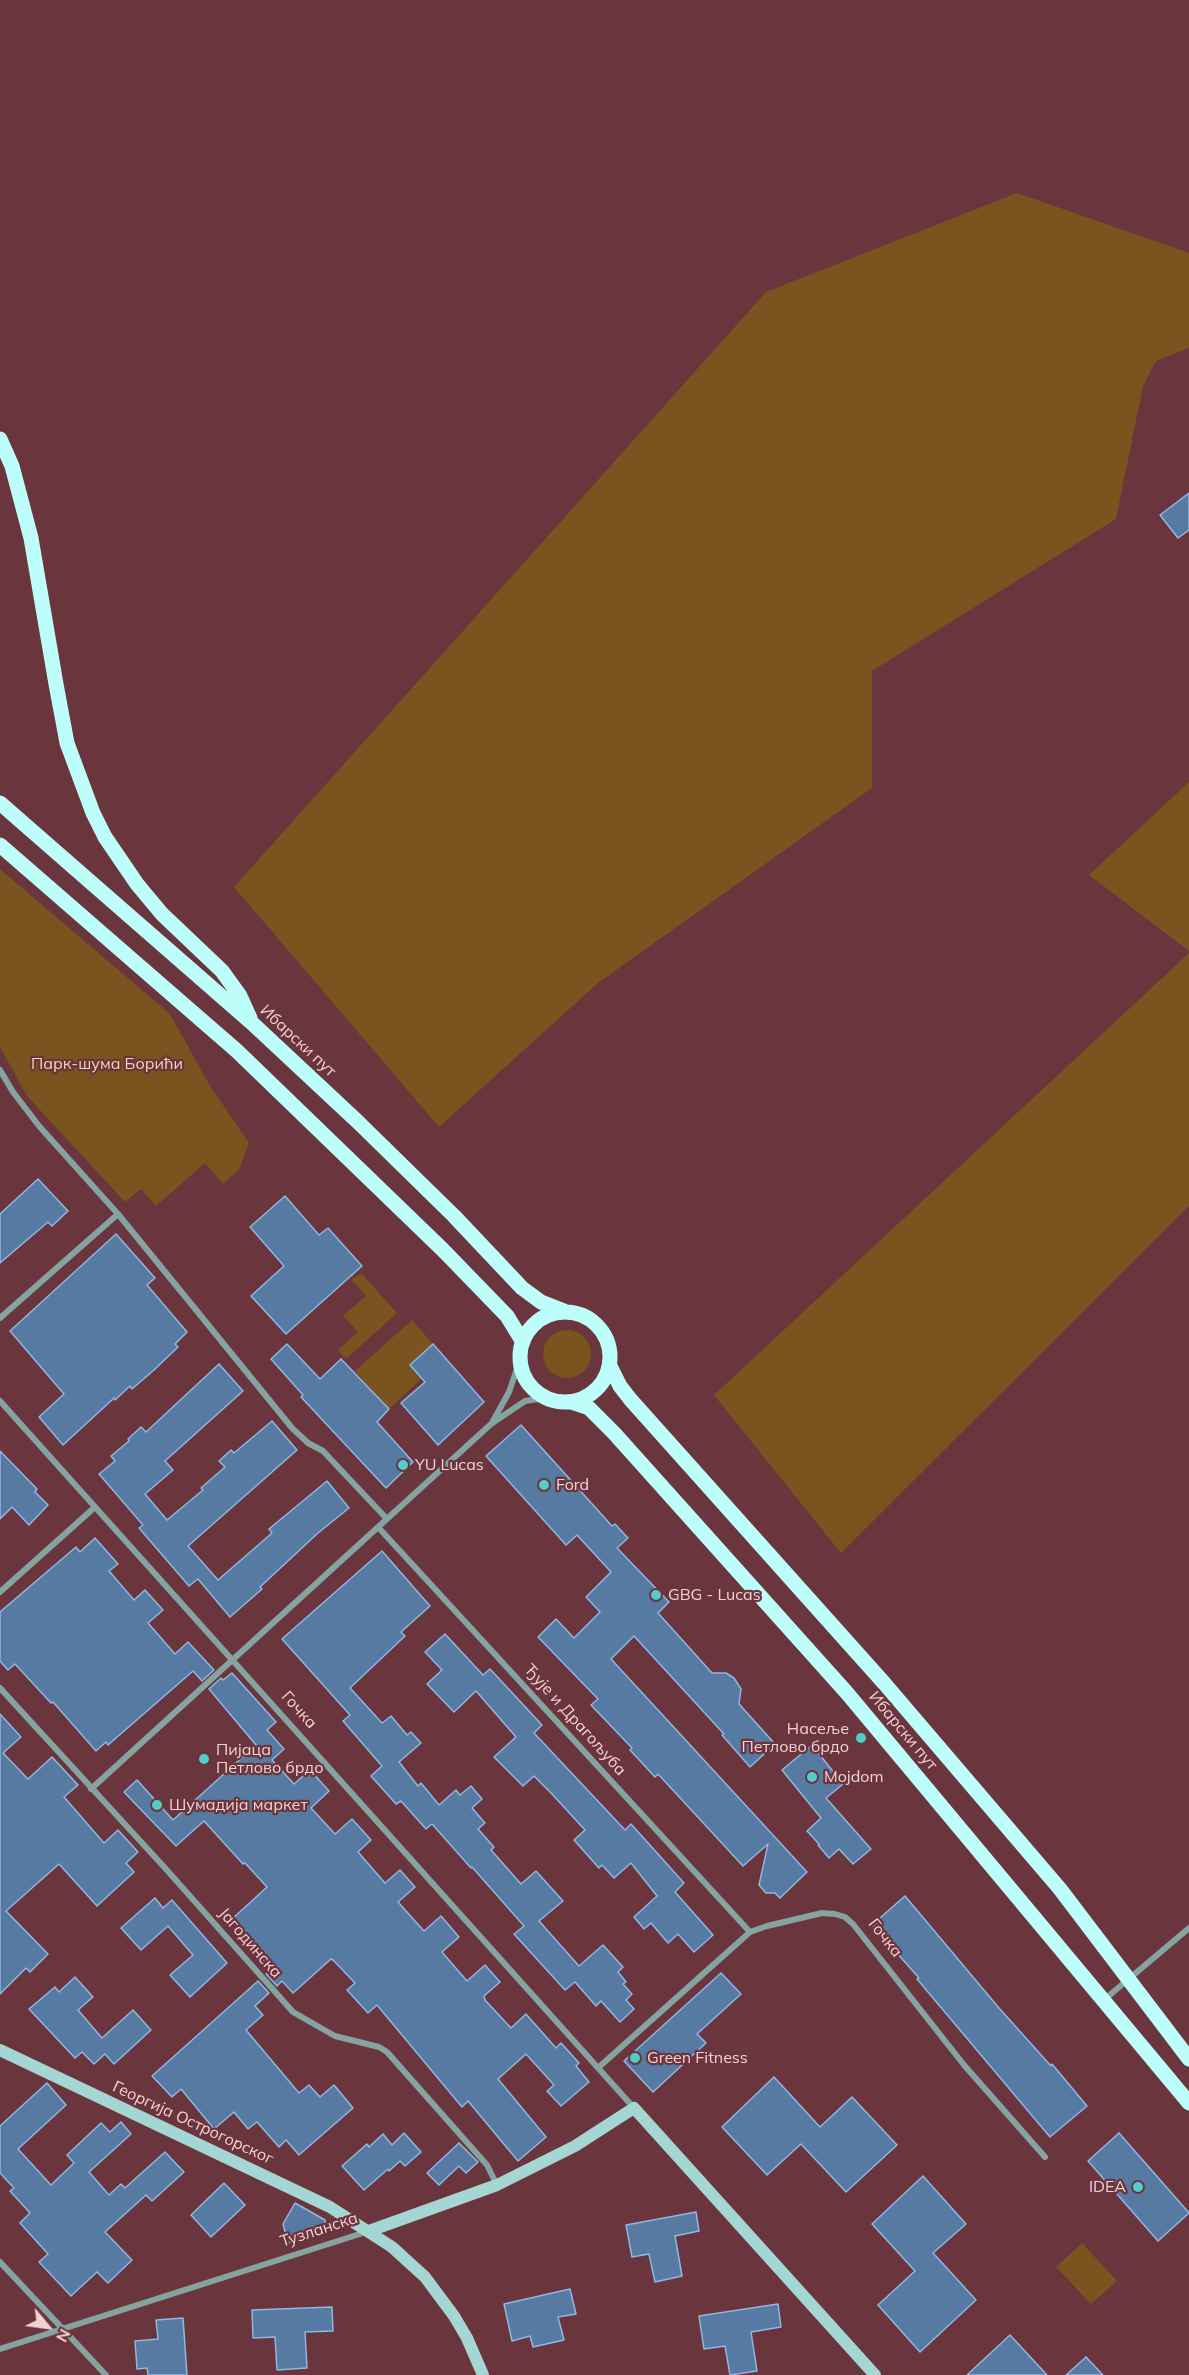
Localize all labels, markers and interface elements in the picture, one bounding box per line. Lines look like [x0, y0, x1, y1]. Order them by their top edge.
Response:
street label: Ибарски пут [256, 1001, 340, 1081]
park label: Парк-шума Борићи [31, 1054, 183, 1074]
place label: YU Lucas [415, 1455, 484, 1475]
marker: YU Lucas [396, 1458, 410, 1472]
place label: Ford [556, 1475, 589, 1495]
marker: Ford [537, 1478, 551, 1492]
place label: GBG - Lucas [668, 1585, 761, 1605]
marker: GBG - Lucas [649, 1588, 663, 1602]
street label: Ђује и Драгољуба [520, 1660, 630, 1780]
street label: Гочка [277, 1687, 321, 1733]
street label: Ибарски пут [865, 1688, 941, 1774]
place label: Насеље Петлово брдо [741, 1719, 849, 1757]
marker: Насеље Петлово брдо [854, 1731, 868, 1745]
place label: Пијаца Петлово брдо [216, 1740, 324, 1778]
marker: Пијаца Петлово брдо [197, 1752, 211, 1766]
place label: Mojdom [824, 1767, 883, 1787]
marker: Mojdom [805, 1770, 819, 1784]
place label: Шумадија маркет [169, 1795, 308, 1815]
marker: Шумадија маркет [150, 1798, 164, 1812]
street label: Јагодинска [214, 1904, 286, 1982]
street label: Гочка [864, 1915, 906, 1961]
place label: Green Fitness [647, 2048, 748, 2068]
marker: Green Fitness [628, 2051, 642, 2065]
street label: Георгија Острогорског [109, 2077, 277, 2169]
place label: IDEA [1089, 2177, 1126, 2197]
marker: IDEA [1131, 2180, 1145, 2194]
street label: Тузланска [278, 2208, 360, 2252]
north arrow [18, 2297, 78, 2357]
text: N [52, 2326, 75, 2346]

